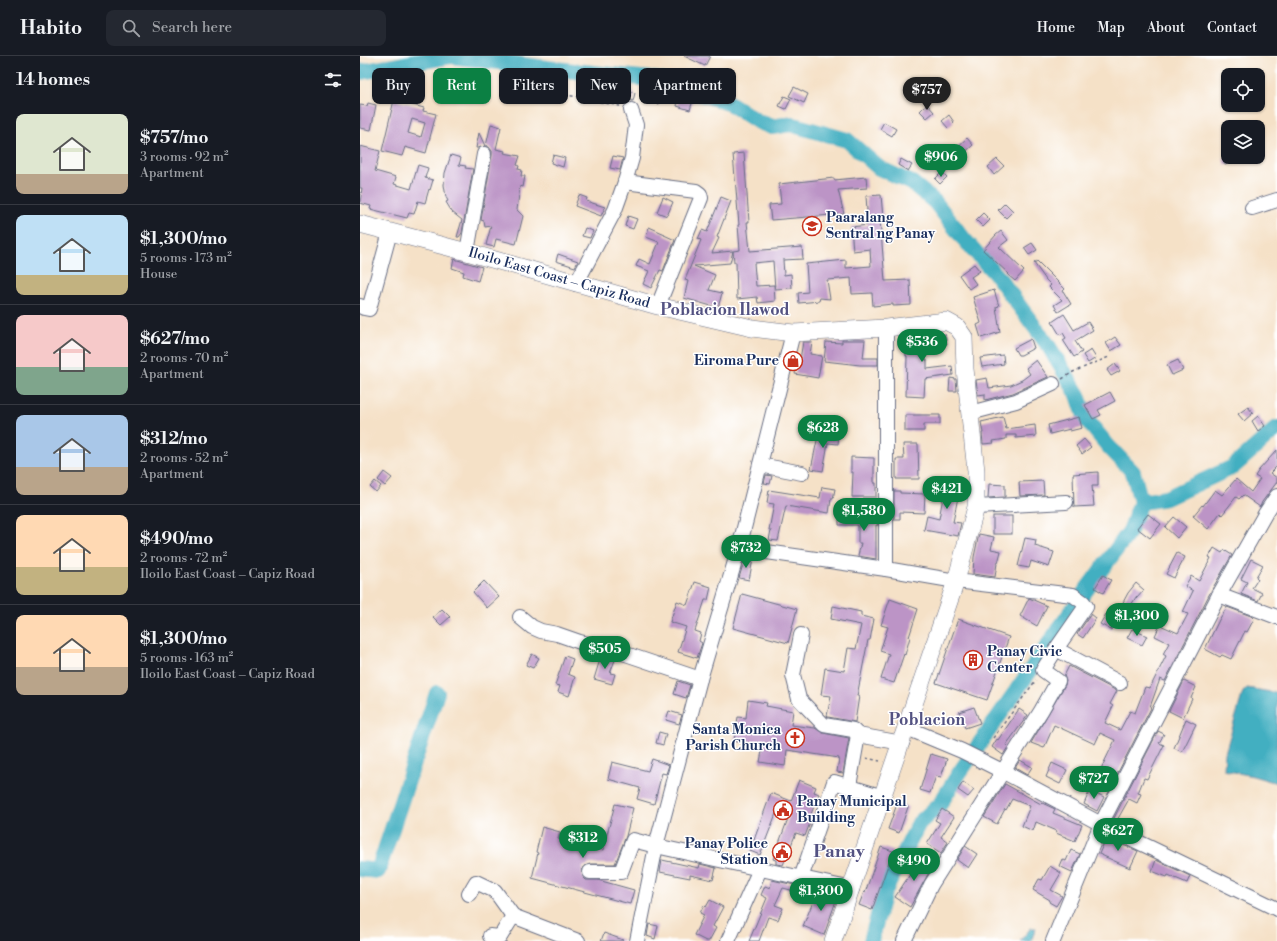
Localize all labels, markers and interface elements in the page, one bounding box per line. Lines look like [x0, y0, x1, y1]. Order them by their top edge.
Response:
search box [106, 10, 386, 46]
text: Habito [20, 16, 82, 40]
icon: search [120, 17, 142, 39]
text: Search here [152, 18, 232, 37]
text: Home [1037, 19, 1075, 37]
text: Map [1097, 19, 1125, 37]
text: About [1147, 19, 1185, 37]
text: Contact [1207, 19, 1257, 37]
chip: Buy [372, 68, 425, 104]
chip: Rent [433, 68, 491, 104]
chip: Filters [499, 68, 568, 104]
chip: New [576, 68, 631, 104]
chip: Apartment [639, 68, 736, 104]
map controls [1221, 68, 1265, 164]
button: locate [1221, 68, 1265, 112]
text: 14 homes [16, 69, 90, 91]
icon: filters [322, 69, 344, 91]
pin: $757 [903, 77, 951, 111]
text: $757 [912, 82, 942, 98]
button: layers [1221, 120, 1265, 164]
text: $757/mo [140, 127, 208, 149]
icon: home [48, 130, 96, 178]
pin: $906 [917, 144, 965, 178]
text: 3 rooms · 92 m² [140, 149, 228, 165]
text: $906 [924, 149, 958, 165]
text: Apartment [140, 165, 204, 181]
place label: Paaralang Sentral ng Panay [826, 209, 936, 243]
school or university icon: Paaralang Sentral ng Panay [801, 215, 823, 237]
text: $1,300/mo [140, 228, 227, 250]
icon: home [48, 231, 96, 279]
street label: Iloilo East Coast – Capiz Road [466, 243, 652, 313]
text: 5 rooms · 173 m² [140, 250, 232, 266]
text: House [140, 266, 177, 282]
district label: Poblacion Ilawod [660, 300, 790, 320]
text: $627/mo [140, 328, 210, 350]
pin: $536 [898, 329, 946, 363]
icon: home [48, 331, 96, 379]
text: $536 [906, 334, 938, 350]
text: 2 rooms · 70 m² [140, 350, 228, 366]
shop icon: Eiroma Pure [782, 350, 804, 372]
place label: Eiroma Pure [694, 352, 779, 370]
text: Apartment [140, 366, 204, 382]
pin: $628 [799, 415, 847, 449]
text: $628 [807, 420, 839, 436]
text: $312/mo [140, 428, 208, 450]
icon: home [48, 431, 96, 479]
text: 2 rooms · 52 m² [140, 450, 228, 466]
text: Apartment [140, 466, 204, 482]
pin: $421 [923, 476, 971, 510]
text: $421 [932, 481, 962, 497]
pin: $1,580 [831, 498, 897, 532]
text: $1,580 [842, 503, 886, 519]
text: $490/mo [140, 528, 213, 550]
icon: home [48, 531, 96, 579]
pin: $732 [722, 535, 770, 569]
text: $732 [730, 540, 762, 556]
text: 2 rooms · 72 m² [140, 550, 227, 566]
text: Iloilo East Coast – Capiz Road [140, 566, 315, 582]
pin: $1,300 [1104, 603, 1170, 637]
text: $1,300 [1115, 608, 1159, 624]
text: $1,300/mo [140, 628, 227, 650]
icon: home [48, 631, 96, 679]
pin: $505 [581, 636, 629, 670]
text: $505 [588, 641, 622, 657]
place label: Panay Civic Center [987, 643, 1062, 677]
building icon: Panay Civic Center [962, 649, 984, 671]
text: 5 rooms · 163 m² [140, 650, 233, 666]
text: Iloilo East Coast – Capiz Road [140, 666, 315, 682]
district label: Poblacion [889, 710, 965, 730]
place label: Santa Monica Parish Church [686, 721, 781, 755]
church icon: Santa Monica Parish Church [784, 727, 806, 749]
pin: $727 [1070, 766, 1118, 800]
text: $727 [1079, 771, 1109, 787]
place label: Panay Municipal Building [797, 793, 907, 827]
public building icon: Panay Municipal Building [772, 799, 794, 821]
pin: $627 [1094, 818, 1142, 852]
text: $627 [1102, 823, 1134, 839]
pin: $312 [559, 825, 607, 859]
text: $312 [568, 830, 598, 846]
place label: Panay Police Station [685, 835, 768, 869]
district label: Panay [813, 840, 866, 863]
public building icon: Panay Police Station [771, 841, 793, 863]
pin: $490 [890, 848, 938, 882]
text: $490 [897, 853, 931, 869]
pin: $1,300 [788, 878, 854, 912]
text: $1,300 [799, 883, 843, 899]

